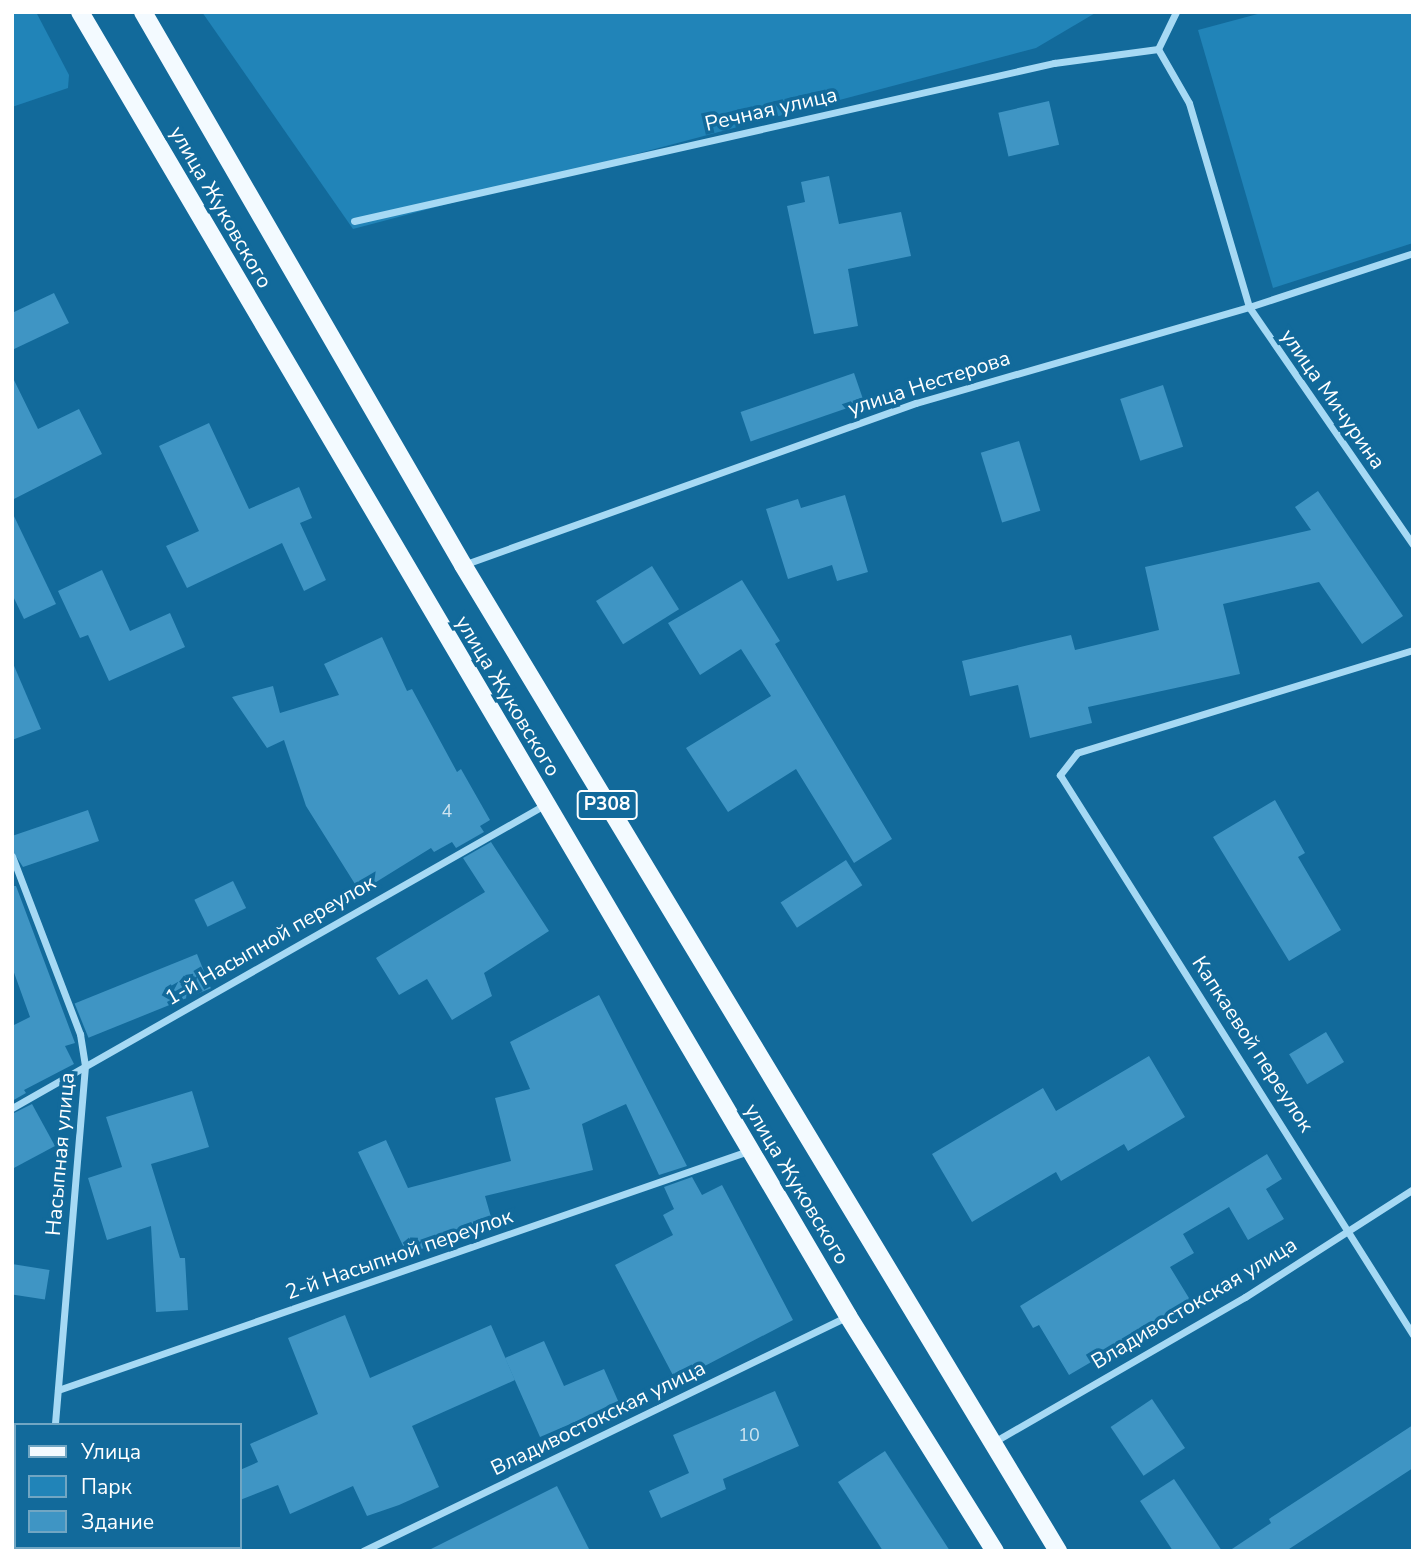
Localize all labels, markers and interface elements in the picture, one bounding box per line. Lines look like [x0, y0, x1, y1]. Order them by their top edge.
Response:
street label: Речная улица [702, 82, 840, 136]
street label: улица Жуковского [164, 121, 278, 293]
street label: улица Мичурина [1275, 324, 1391, 474]
street label: улица Нестерова [845, 345, 1013, 421]
street label: улица Жуковского [450, 611, 566, 781]
road number: P308 [576, 790, 638, 820]
house number: 4 [442, 800, 452, 822]
street label: 1-й Насыпной переулок [160, 869, 380, 1011]
street label: Капкаевой переулок [1187, 951, 1319, 1137]
street label: Насыпная улица [40, 1071, 80, 1237]
street label: улица Жуковского [739, 1099, 855, 1269]
street label: 2-й Насыпной переулок [282, 1203, 516, 1305]
street label: Владивостокская улица [1087, 1232, 1301, 1374]
street label: Владивостокская улица [487, 1355, 709, 1481]
legend [14, 1423, 242, 1549]
house number: 10 [738, 1424, 760, 1446]
text: Улица [81, 1438, 141, 1466]
text: Парк [81, 1473, 132, 1501]
text: Здание [81, 1508, 154, 1536]

